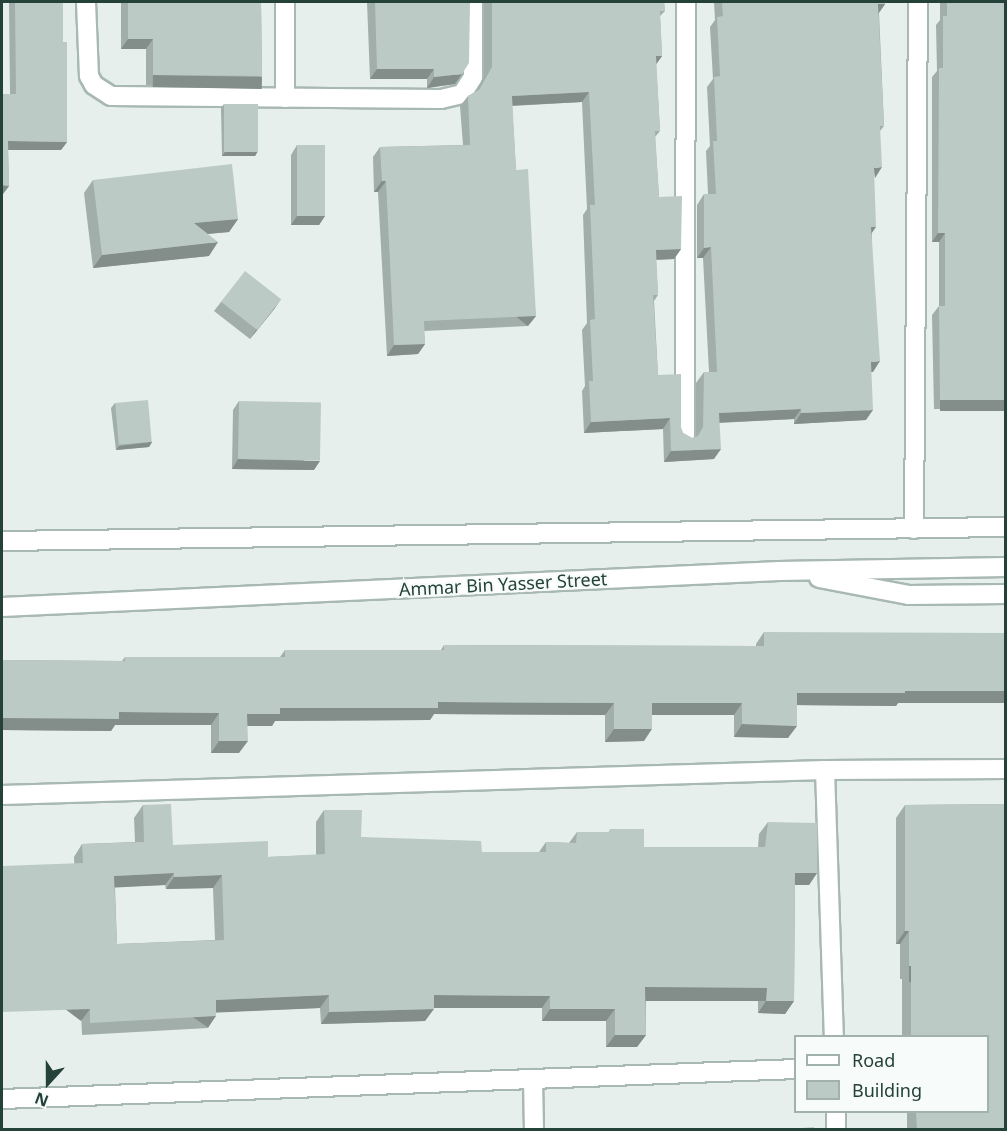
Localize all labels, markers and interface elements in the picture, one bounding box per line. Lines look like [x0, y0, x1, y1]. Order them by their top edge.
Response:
street label: Ammar Bin Yasser Street [398, 568, 608, 600]
legend [794, 1035, 989, 1113]
text: Road [852, 1048, 895, 1072]
north arrow [18, 1053, 78, 1113]
text: Building [852, 1078, 922, 1102]
text: N [32, 1087, 52, 1112]

